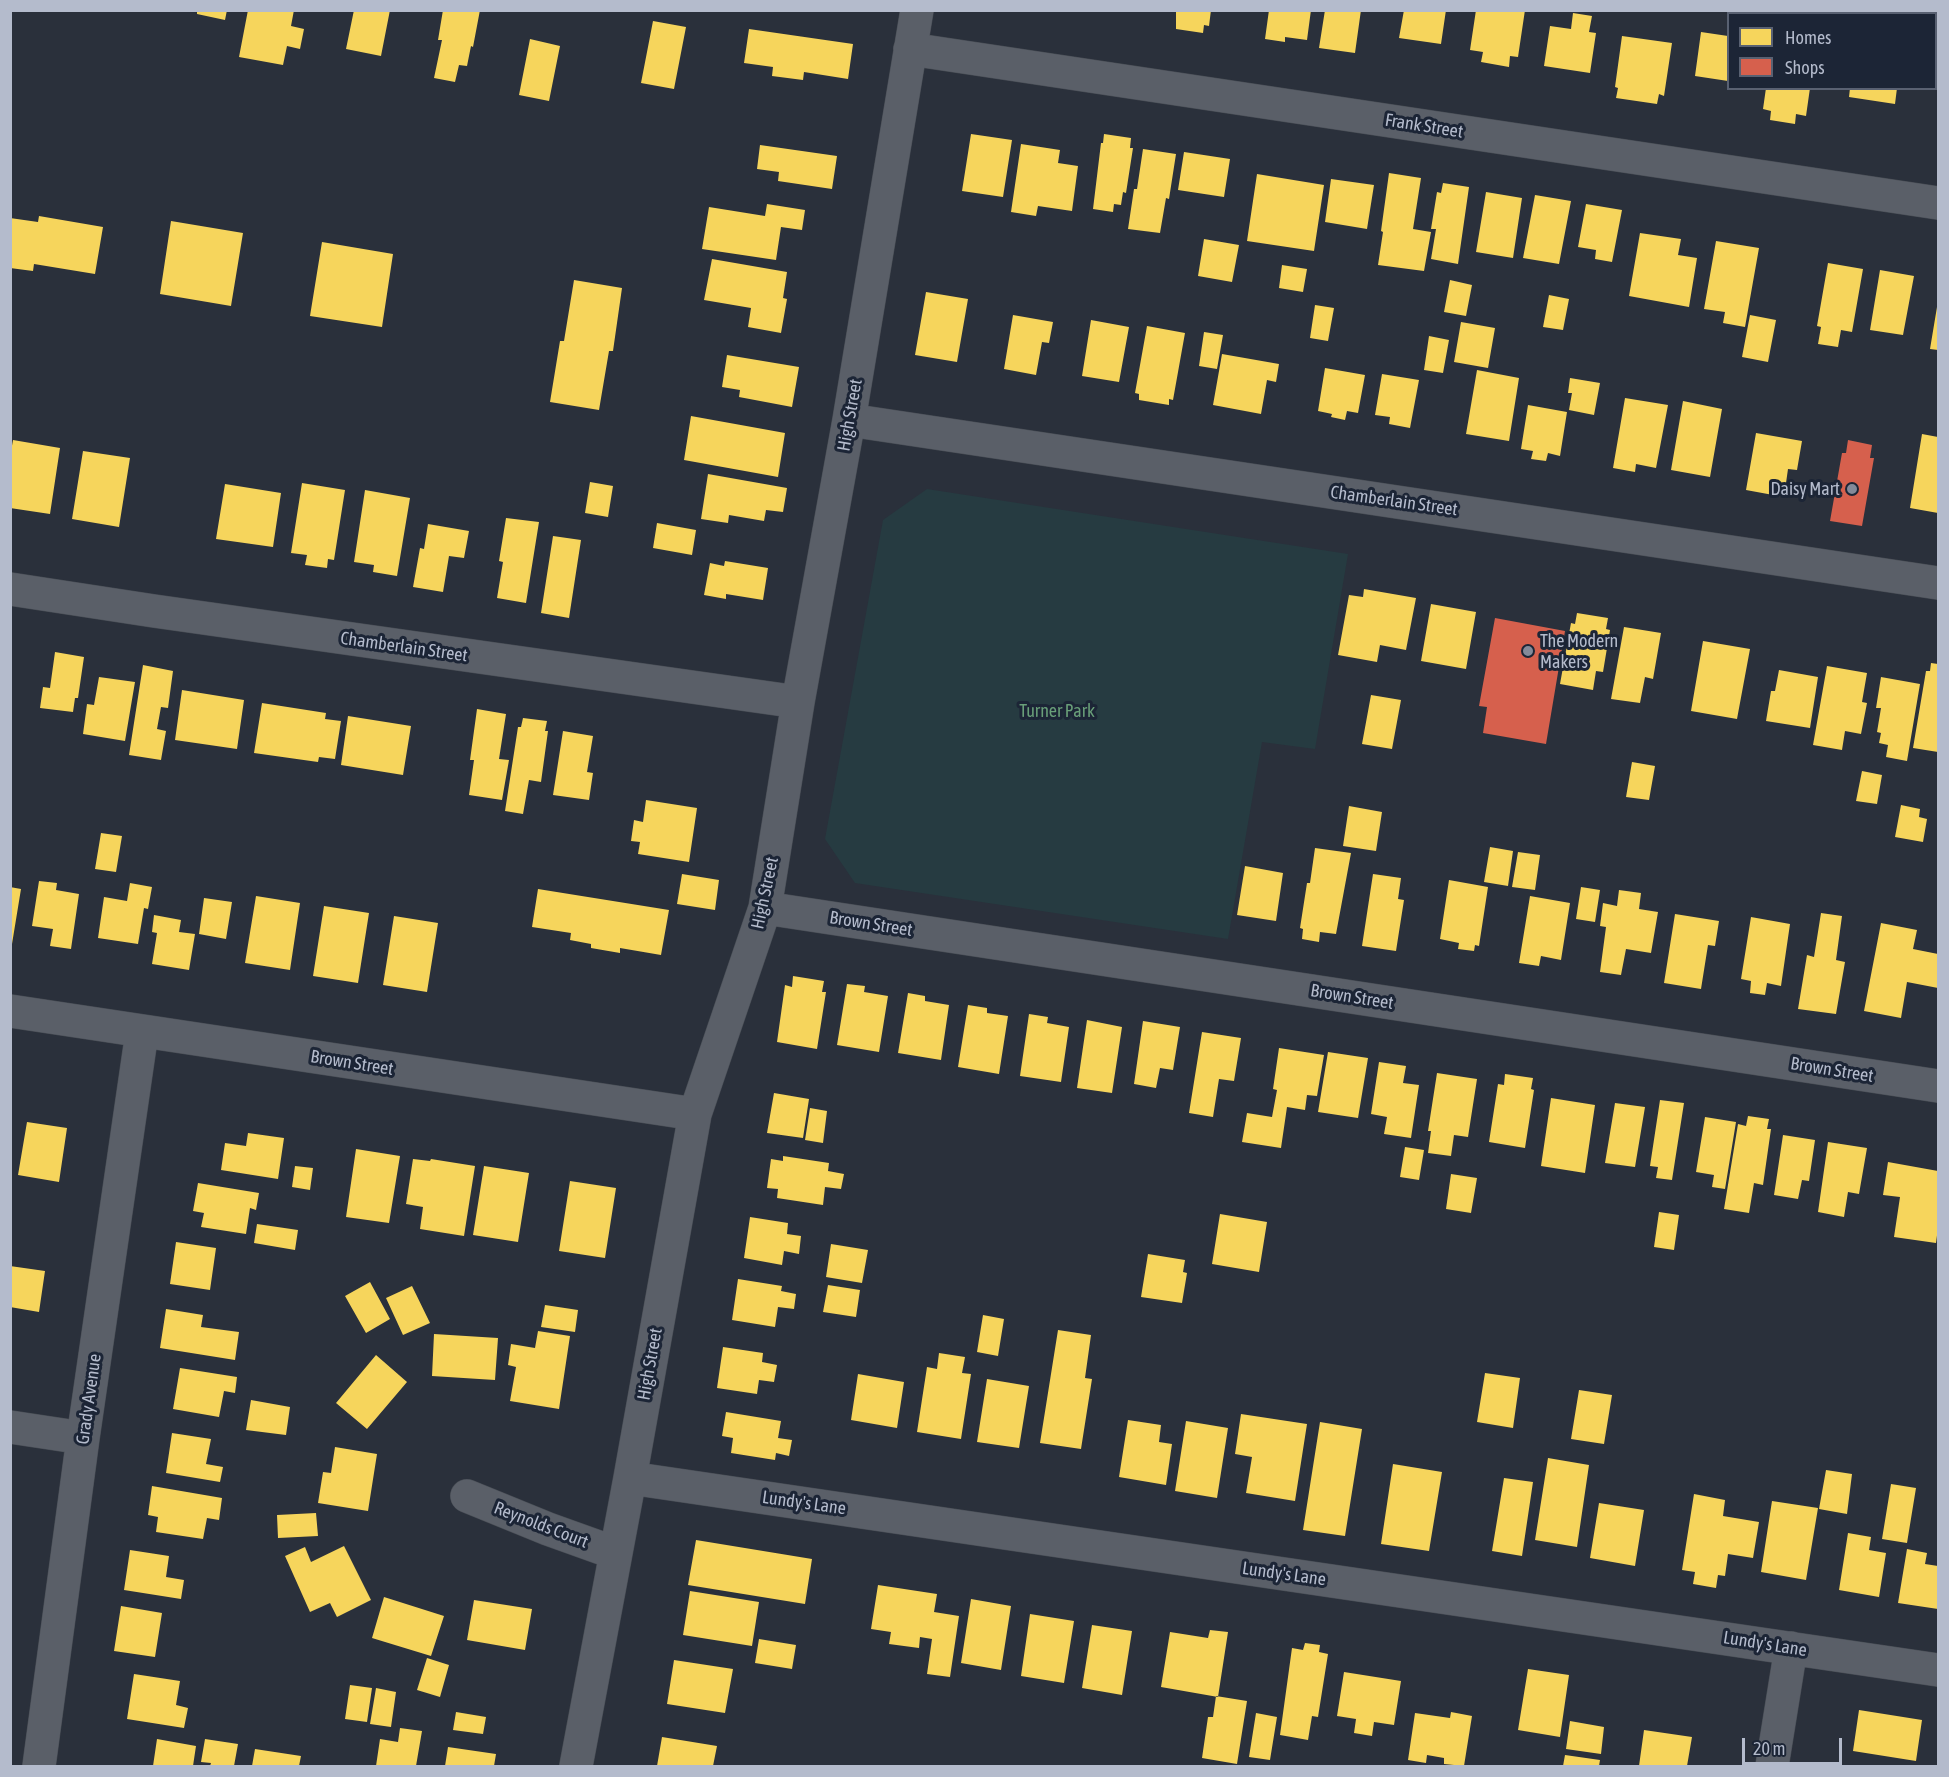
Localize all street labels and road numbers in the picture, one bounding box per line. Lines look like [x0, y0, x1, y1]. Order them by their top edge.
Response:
street label: Frank Street [1383, 109, 1465, 143]
street label: High Street [833, 377, 867, 453]
street label: Chamberlain Street [1329, 481, 1459, 521]
street label: Chamberlain Street [339, 627, 469, 667]
street label: High Street [747, 855, 783, 931]
street label: Brown Street [828, 907, 914, 941]
street label: Brown Street [1309, 980, 1395, 1014]
street label: Brown Street [309, 1046, 395, 1080]
street label: Brown Street [1789, 1053, 1875, 1087]
street label: High Street [633, 1326, 667, 1402]
street label: Grady Avenue [72, 1352, 106, 1446]
street label: Lundy's Lane [761, 1486, 847, 1520]
street label: Reynolds Court [491, 1497, 591, 1553]
street label: Lundy's Lane [1241, 1557, 1327, 1591]
street label: Lundy's Lane [1722, 1627, 1808, 1661]

